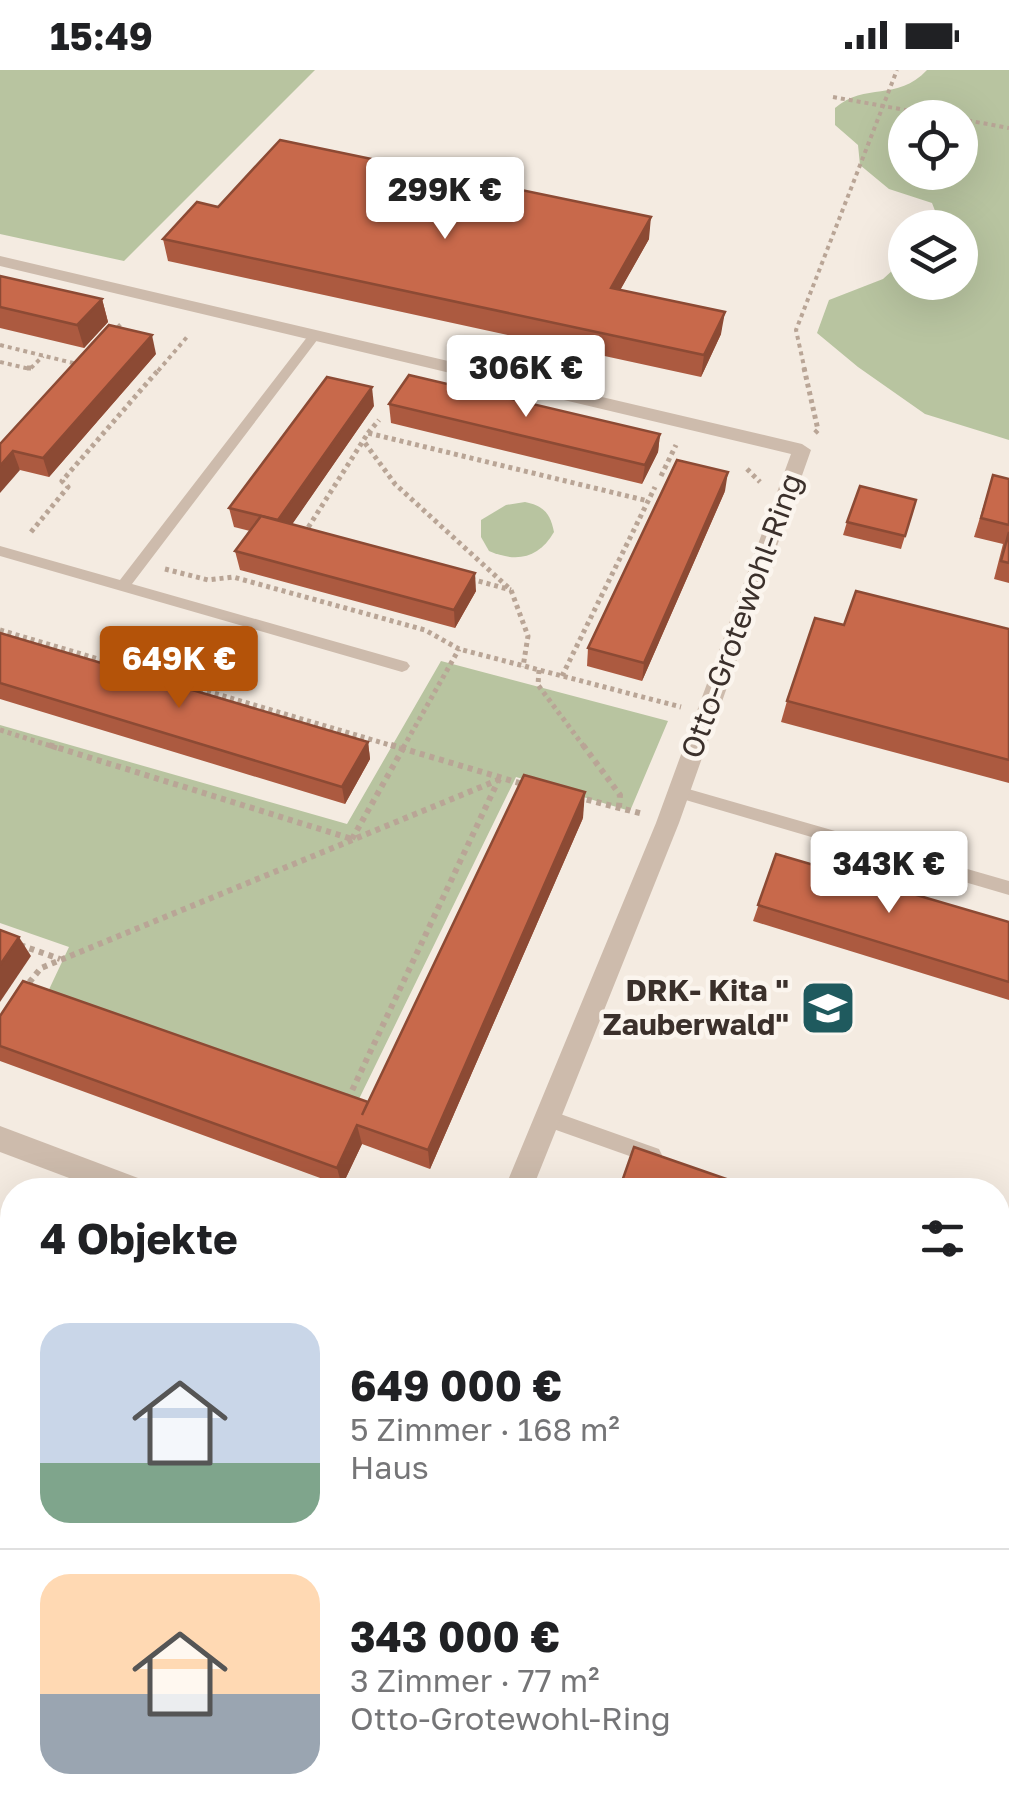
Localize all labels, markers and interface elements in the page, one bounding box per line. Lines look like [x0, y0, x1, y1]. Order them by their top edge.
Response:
text: 15:49 [50, 13, 153, 58]
map controls [888, 100, 978, 300]
button: locate [888, 100, 978, 190]
pin: 299K € [364, 157, 526, 242]
text: 299K € [388, 170, 502, 208]
button: layers [888, 210, 978, 300]
pin: 306K € [445, 335, 607, 420]
text: 306K € [469, 348, 583, 386]
street label: Otto-Grotewohl-Ring [673, 468, 809, 763]
pin: 649K € [98, 626, 260, 711]
text: 649K € [122, 639, 236, 677]
pin: 343K € [808, 831, 970, 916]
text: 343K € [833, 844, 945, 882]
place label: DRK- Kita " Zauberwald" [603, 972, 789, 1042]
school or university icon: DRK- Kita " Zauberwald" [798, 978, 858, 1038]
icon: filters [915, 1211, 970, 1266]
text: 4 Objekte [40, 1213, 238, 1263]
text: 649 000 € [350, 1360, 562, 1410]
icon: home [120, 1363, 240, 1483]
text: 5 Zimmer · 168 m² [350, 1410, 620, 1448]
text: Haus [350, 1448, 429, 1486]
text: 343 000 € [350, 1611, 560, 1661]
icon: home [120, 1614, 240, 1734]
text: 3 Zimmer · 77 m² [350, 1661, 600, 1699]
text: Otto-Grotewohl-Ring [350, 1699, 671, 1737]

